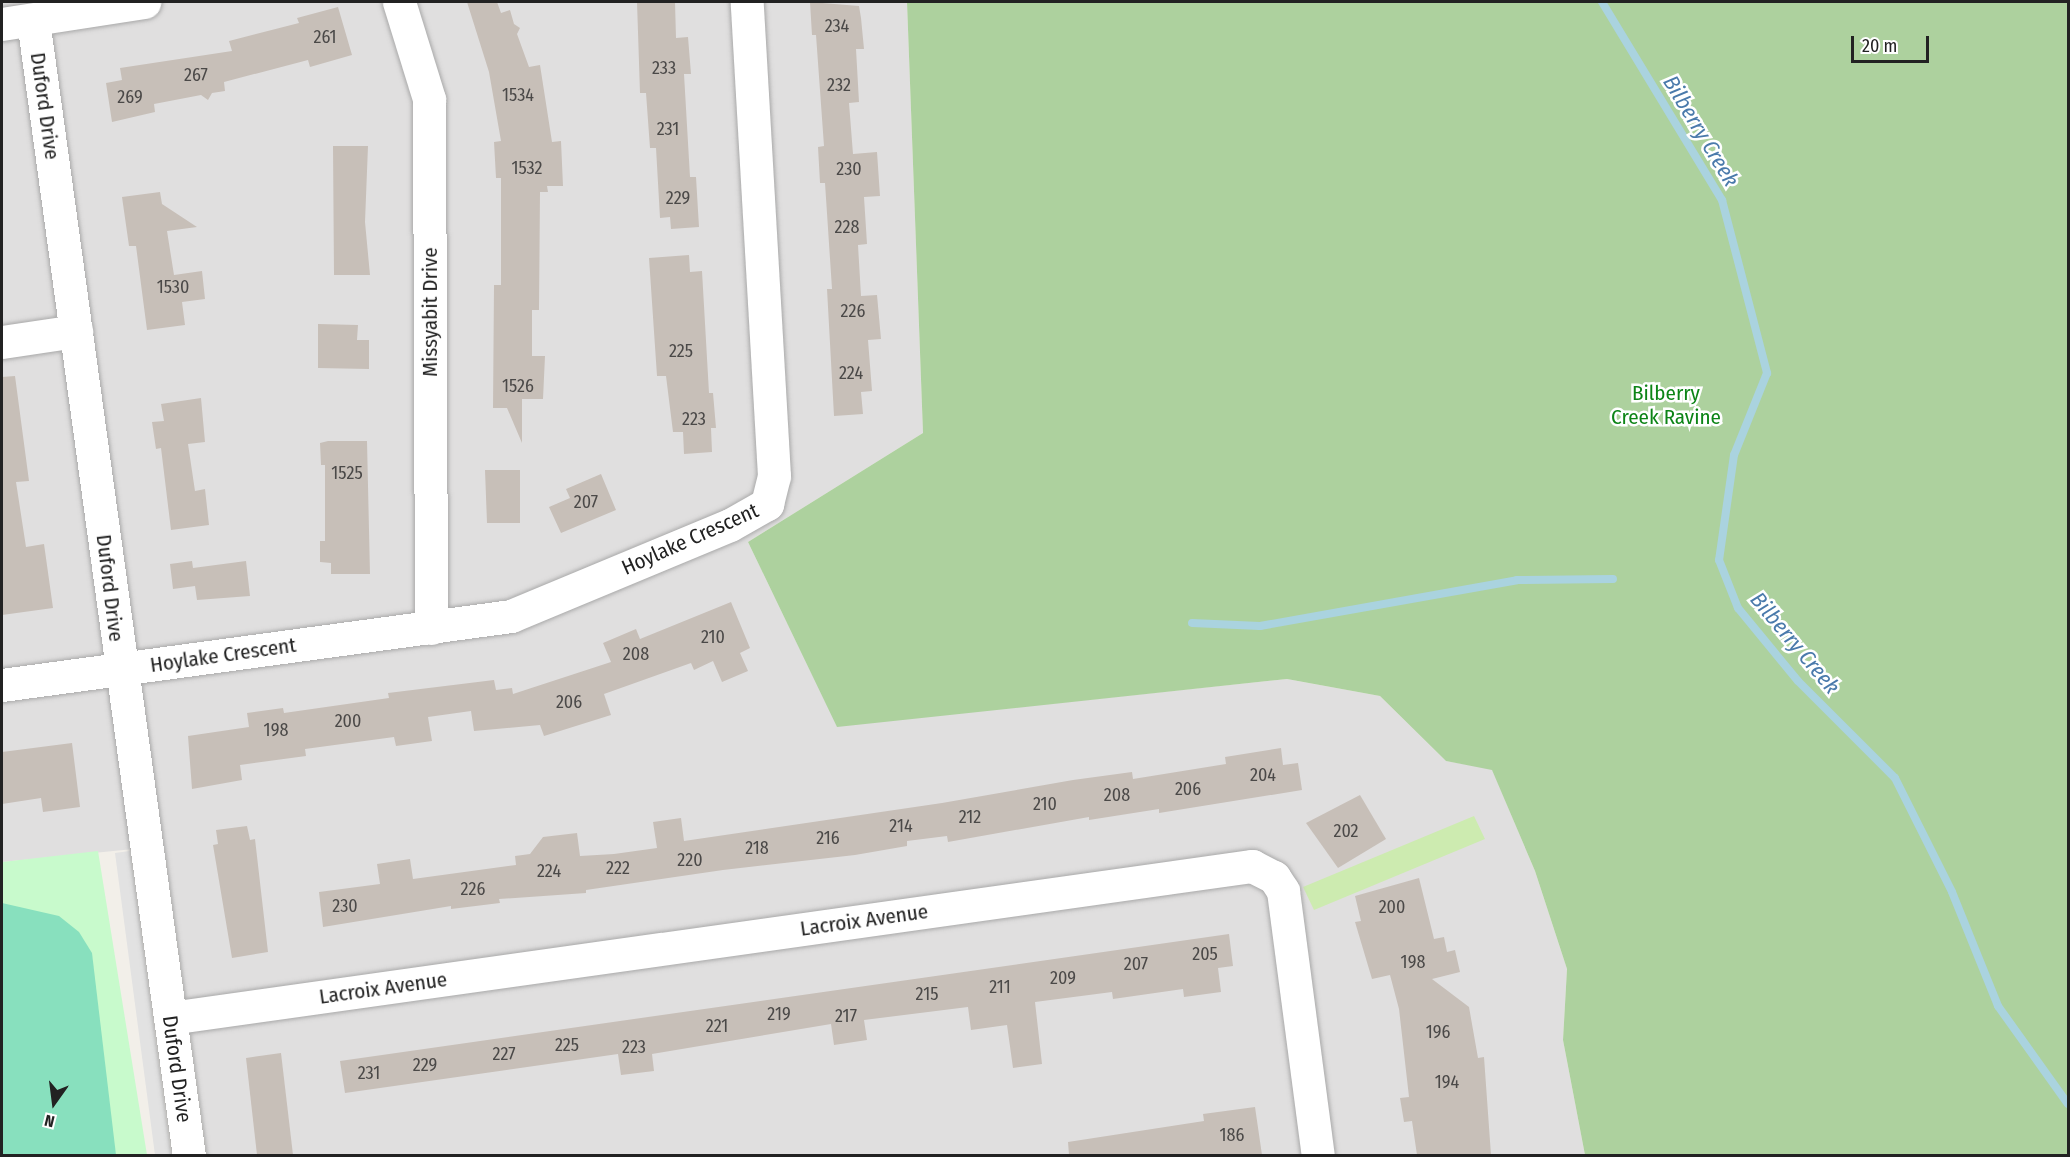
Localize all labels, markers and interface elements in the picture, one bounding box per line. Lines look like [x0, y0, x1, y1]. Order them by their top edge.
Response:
house number: 234 [825, 15, 849, 37]
scale bar [1854, 24, 1932, 62]
house number: 261 [313, 26, 337, 48]
text: 20 m [1862, 35, 1897, 57]
street label: Duford Drive [25, 51, 65, 161]
house number: 233 [652, 57, 676, 79]
house number: 267 [184, 64, 208, 86]
water label: Bilberry Creek [1658, 71, 1744, 191]
house number: 232 [827, 74, 851, 96]
house number: 1534 [502, 84, 534, 106]
house number: 269 [117, 86, 143, 108]
house number: 231 [657, 118, 679, 140]
house number: 1532 [511, 157, 543, 179]
house number: 230 [836, 158, 862, 180]
house number: 229 [666, 187, 690, 209]
house number: 228 [835, 216, 859, 238]
street label: Missyabit Drive [417, 247, 443, 377]
house number: 1530 [157, 276, 189, 298]
house number: 226 [841, 300, 865, 322]
house number: 225 [669, 340, 693, 362]
house number: 224 [839, 362, 863, 384]
house number: 1526 [502, 375, 534, 397]
park label: Bilberry Creek Ravine [1611, 380, 1721, 430]
house number: 223 [682, 408, 706, 430]
house number: 1525 [331, 462, 363, 484]
house number: 207 [574, 491, 598, 513]
street label: Hoylake Crescent [618, 498, 762, 580]
street label: Duford Drive [91, 533, 129, 643]
water label: Bilberry Creek [1745, 587, 1845, 699]
house number: 210 [701, 626, 725, 648]
street label: Hoylake Crescent [148, 632, 298, 678]
house number: 208 [623, 643, 649, 665]
house number: 206 [556, 691, 582, 713]
house number: 200 [335, 710, 361, 732]
house number: 198 [264, 719, 288, 741]
house number: 204 [1250, 764, 1276, 786]
house number: 206 [1175, 778, 1201, 800]
house number: 208 [1104, 784, 1130, 806]
house number: 210 [1033, 793, 1057, 815]
house number: 212 [959, 806, 981, 828]
house number: 214 [889, 815, 913, 837]
house number: 202 [1333, 820, 1359, 842]
house number: 216 [816, 827, 840, 849]
house number: 218 [745, 837, 769, 859]
house number: 220 [677, 849, 703, 871]
house number: 222 [606, 857, 630, 879]
house number: 224 [537, 860, 561, 882]
house number: 226 [461, 878, 485, 900]
house number: 230 [332, 895, 358, 917]
house number: 200 [1379, 896, 1405, 918]
street label: Lacroix Avenue [798, 899, 930, 941]
house number: 205 [1192, 943, 1218, 965]
house number: 198 [1401, 951, 1425, 973]
house number: 207 [1124, 953, 1148, 975]
street label: Lacroix Avenue [317, 967, 449, 1009]
house number: 209 [1050, 967, 1076, 989]
house number: 211 [989, 976, 1011, 998]
house number: 215 [916, 983, 938, 1005]
house number: 219 [767, 1003, 791, 1025]
house number: 217 [835, 1005, 857, 1027]
street label: Duford Drive [157, 1014, 197, 1124]
house number: 221 [706, 1015, 728, 1037]
house number: 196 [1426, 1021, 1450, 1043]
house number: 225 [555, 1034, 579, 1056]
house number: 223 [622, 1036, 646, 1058]
house number: 227 [492, 1043, 516, 1065]
house number: 229 [413, 1054, 437, 1076]
house number: 231 [358, 1062, 380, 1084]
house number: 194 [1435, 1071, 1459, 1093]
north arrow [24, 1073, 84, 1133]
text: N [43, 1111, 56, 1131]
house number: 186 [1220, 1124, 1244, 1146]

